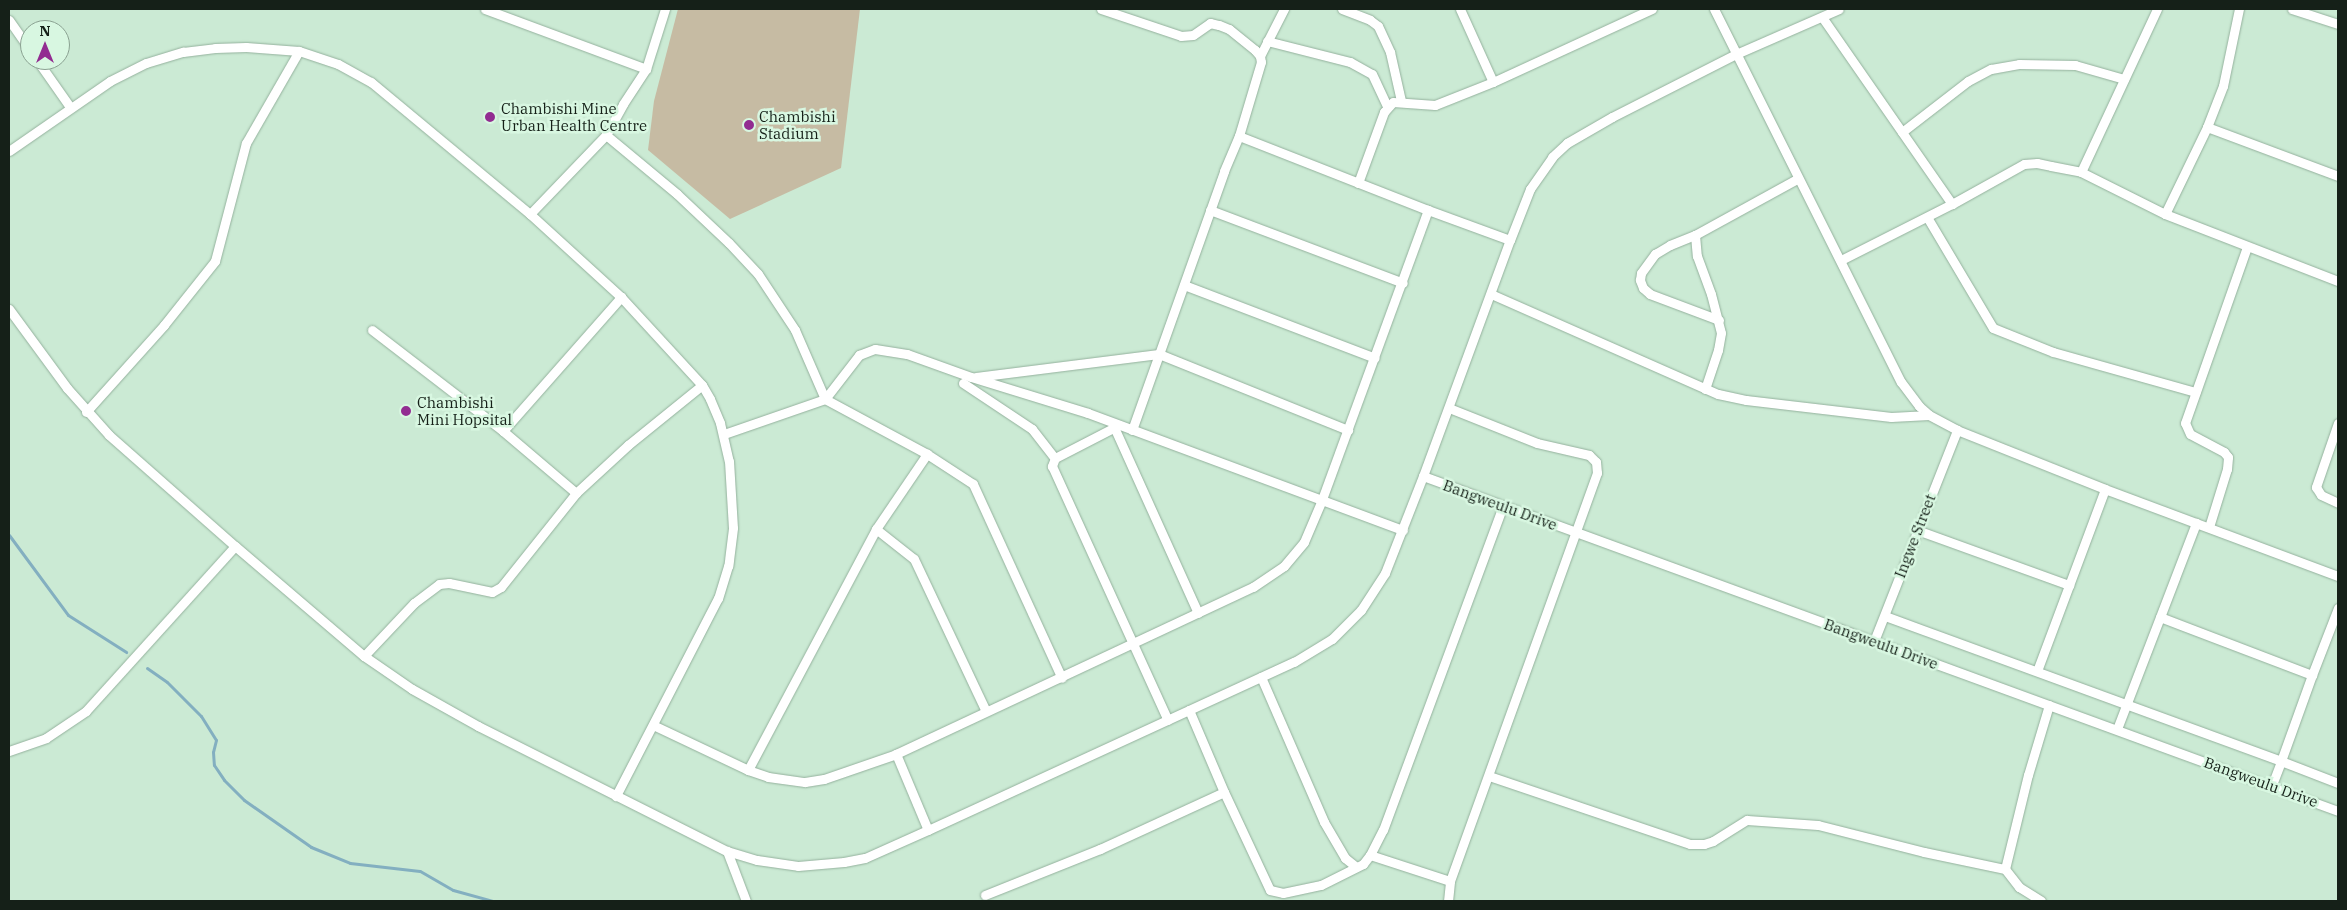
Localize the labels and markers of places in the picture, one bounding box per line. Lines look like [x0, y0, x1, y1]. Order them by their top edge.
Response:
place label: Chambishi Mine Urban Health Centre [501, 99, 647, 134]
place label: Chambishi Stadium [759, 107, 836, 142]
marker: Chambishi Mine Urban Health Centre [483, 110, 497, 124]
marker: Chambishi Stadium [743, 119, 755, 131]
place label: Chambishi Mini Hopsital [417, 393, 512, 428]
marker: Chambishi Mini Hopsital [399, 404, 413, 418]

